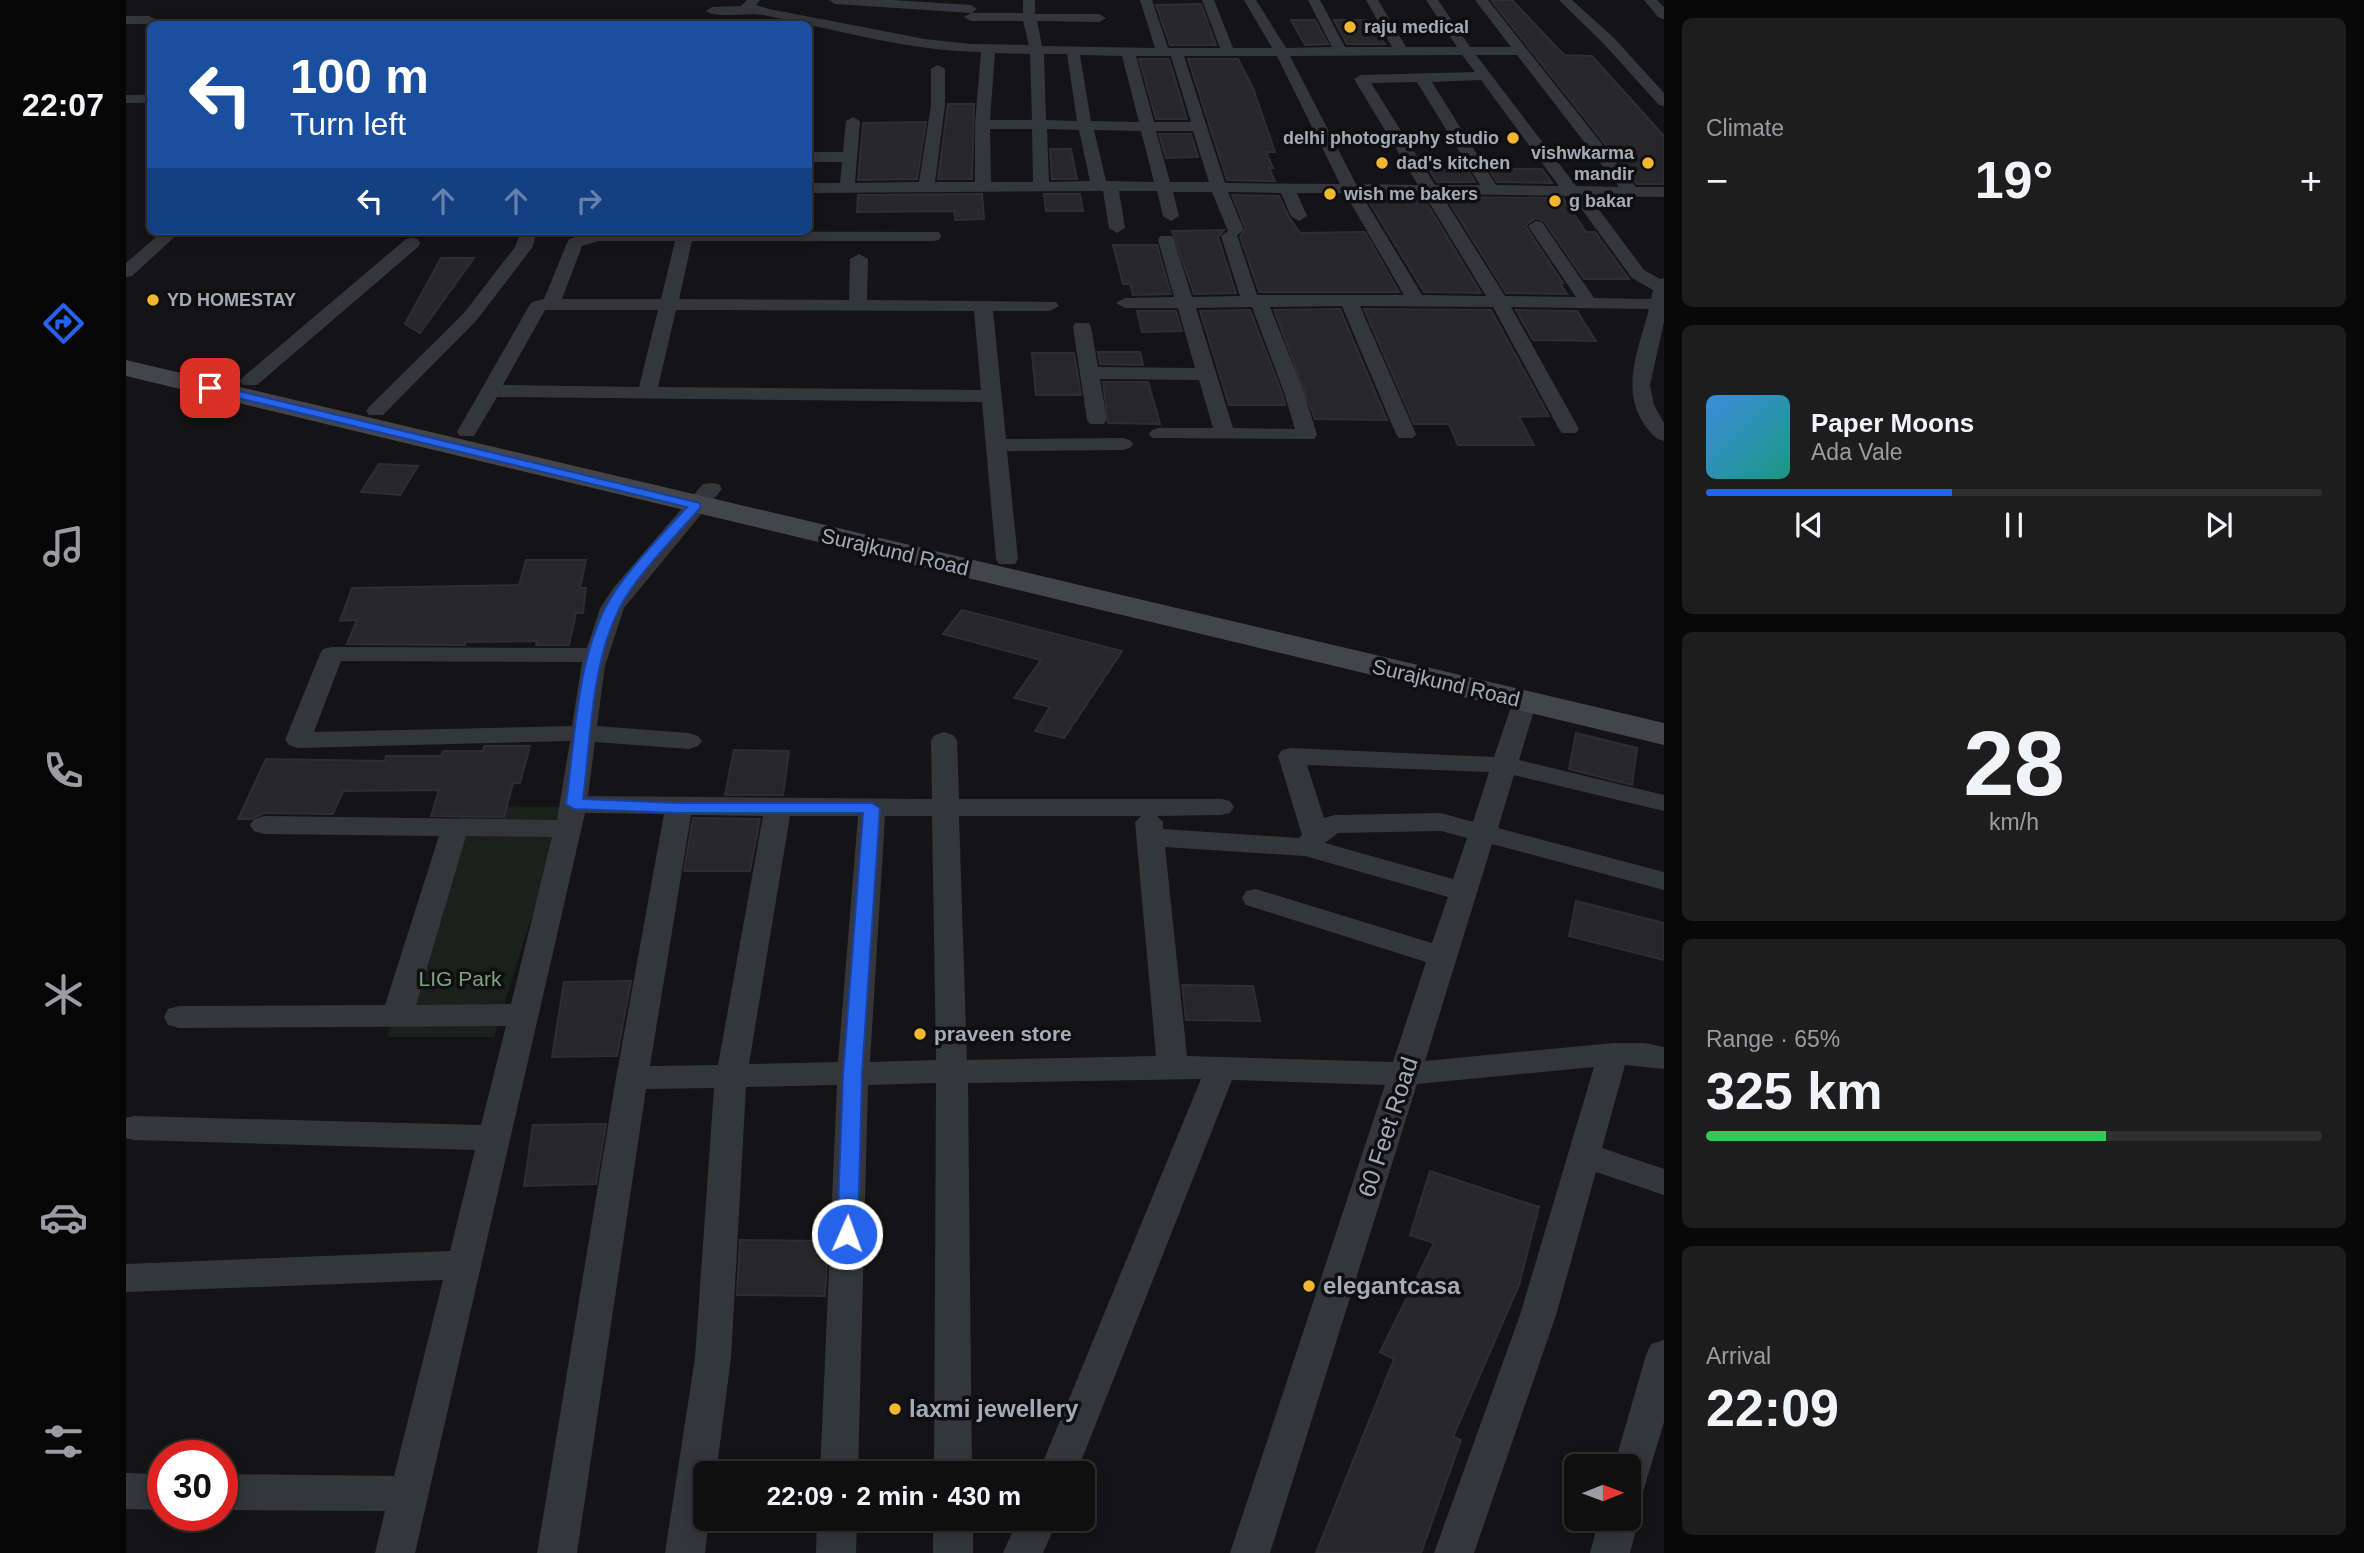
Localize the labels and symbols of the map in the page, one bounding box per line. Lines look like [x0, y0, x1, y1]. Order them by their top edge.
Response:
place label: raju medical [1364, 17, 1469, 37]
marker: raju medical [1342, 19, 1358, 35]
place label: delhi photography studio [1283, 128, 1499, 148]
marker: delhi photography studio [1505, 130, 1521, 146]
place label: vishwkarma mandir [1531, 143, 1635, 184]
place label: dad's kitchen [1396, 153, 1510, 173]
marker: dad's kitchen [1374, 155, 1390, 171]
marker: vishwkarma mandir [1640, 155, 1656, 171]
place label: wish me bakers [1343, 184, 1478, 204]
marker: wish me bakers [1322, 186, 1338, 202]
place label: g bakar [1569, 191, 1633, 211]
marker: g bakar [1547, 193, 1563, 209]
place label: YD HOMESTAY [167, 290, 296, 310]
marker: YD HOMESTAY [145, 292, 161, 308]
pin [180, 358, 240, 418]
street label: Surajkund Road [819, 523, 971, 580]
street label: Surajkund Road [1370, 654, 1522, 711]
park label: LIG Park [419, 967, 502, 990]
place label: praveen store [934, 1022, 1072, 1045]
marker: praveen store [912, 1026, 928, 1042]
street label: 60 Feet Road [1352, 1054, 1423, 1200]
position arrow [810, 1197, 884, 1271]
place label: elegantcasa [1323, 1272, 1461, 1299]
marker: elegantcasa [1301, 1278, 1317, 1294]
place label: laxmi jewellery [909, 1395, 1079, 1422]
marker: laxmi jewellery [887, 1401, 903, 1417]
speed limit sign: 30 [147, 1440, 238, 1531]
north arrow [1564, 1454, 1642, 1531]

